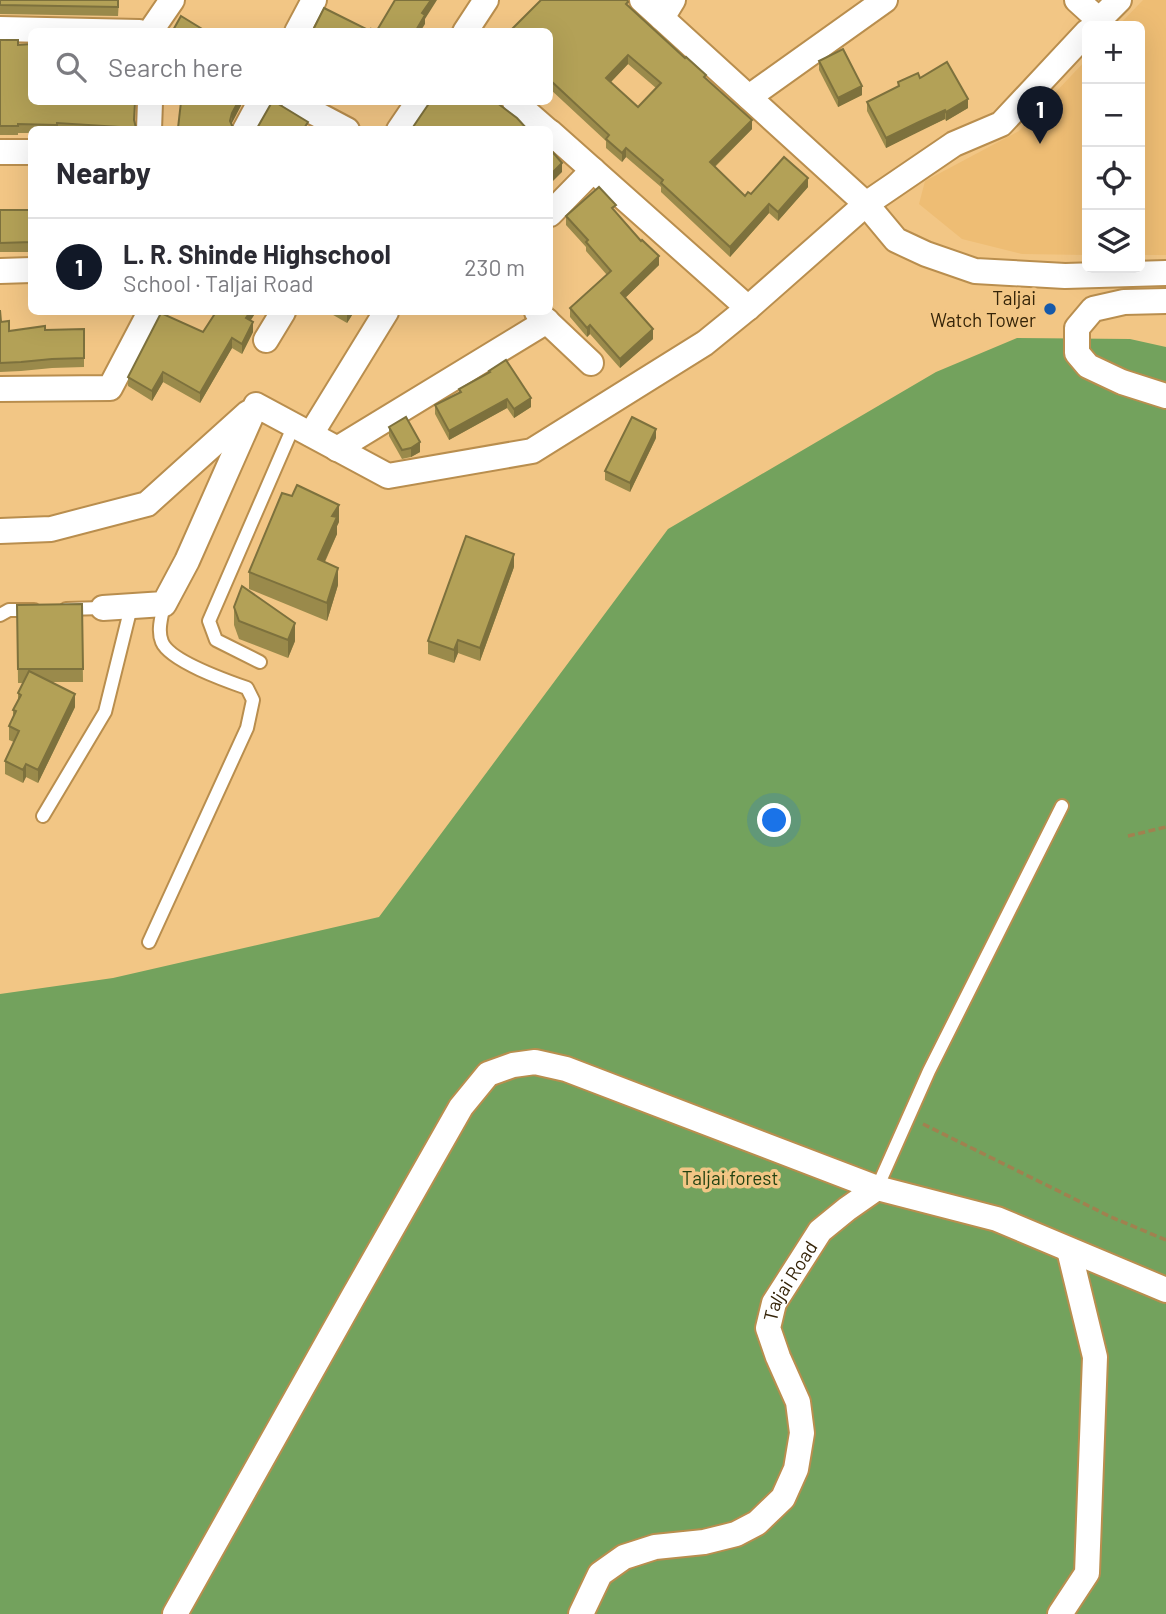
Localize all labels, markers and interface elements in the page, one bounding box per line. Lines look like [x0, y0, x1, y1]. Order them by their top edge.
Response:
map controls [1082, 21, 1145, 273]
button: + [1082, 21, 1145, 84]
search box [28, 28, 553, 105]
icon: search [52, 48, 90, 86]
text: Search here [108, 51, 243, 82]
button: − [1082, 84, 1145, 147]
pin: 1 [1017, 86, 1063, 144]
button: locate [1082, 147, 1145, 210]
text: Nearby [56, 154, 151, 190]
button: layers [1082, 210, 1145, 273]
text: L. R. Shinde Highschool [123, 238, 391, 269]
text: 1 [75, 253, 83, 281]
text: 230 m [464, 253, 525, 281]
text: School · Taljai Road [123, 269, 314, 297]
place label: Taljai Watch Tower [930, 286, 1036, 331]
marker: Taljai Watch Tower [1042, 301, 1058, 317]
your location [757, 803, 791, 837]
park label: Taljai forest [682, 1166, 778, 1189]
street label: Taljai Road [758, 1236, 822, 1323]

